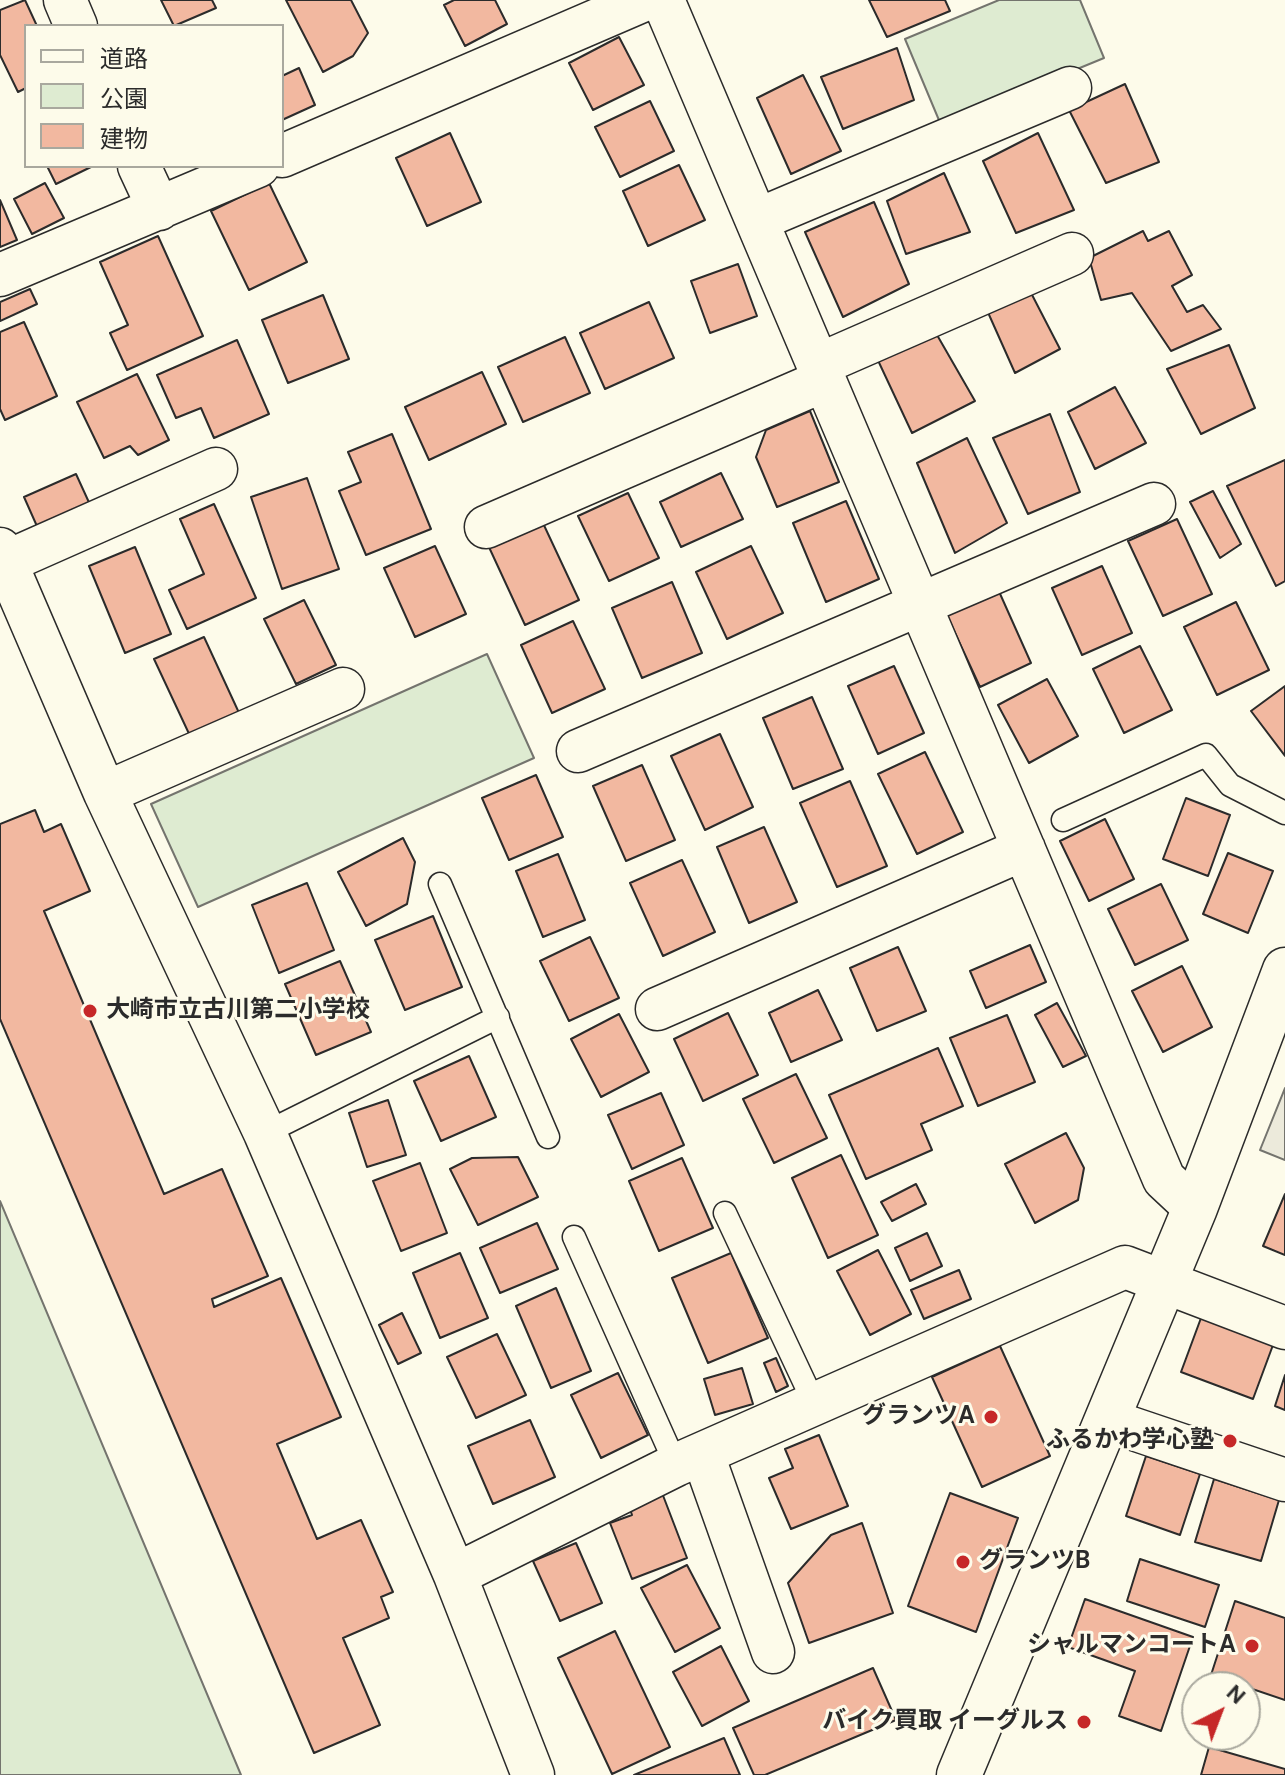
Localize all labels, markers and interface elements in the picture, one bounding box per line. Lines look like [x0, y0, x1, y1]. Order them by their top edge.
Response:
legend [24, 24, 284, 168]
text: 道路 [100, 43, 148, 74]
text: 公園 [100, 83, 148, 114]
text: 建物 [100, 123, 148, 154]
place label: 大崎市立古川第二小学校 [106, 997, 370, 1025]
marker: 大崎市立古川第二小学校 [81, 1002, 99, 1020]
place label: グランツA [862, 1403, 975, 1431]
marker: グランツA [982, 1408, 1000, 1426]
place label: ふるかわ学心塾 [1046, 1427, 1214, 1455]
marker: ふるかわ学心塾 [1221, 1432, 1239, 1450]
place label: グランツB [979, 1548, 1090, 1576]
marker: グランツB [954, 1553, 972, 1571]
place label: シャルマンコートA [1027, 1632, 1236, 1660]
marker: シャルマンコートA [1243, 1637, 1261, 1655]
north arrow [1181, 1671, 1261, 1751]
text: N [1220, 1678, 1252, 1710]
place label: バイク買取 イーグルス [822, 1708, 1068, 1736]
marker: バイク買取 イーグルス [1075, 1713, 1093, 1731]

